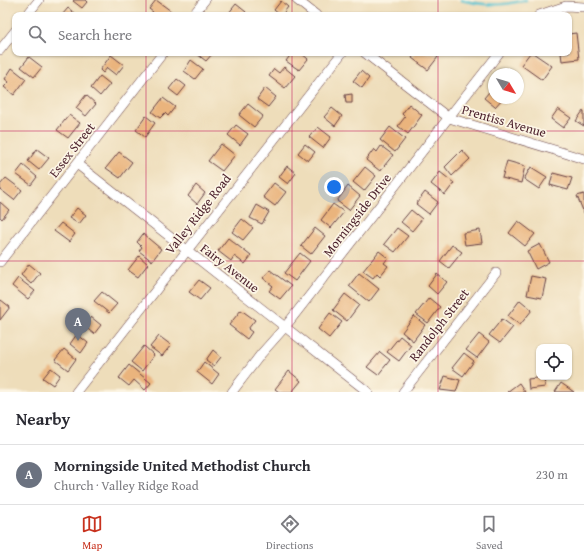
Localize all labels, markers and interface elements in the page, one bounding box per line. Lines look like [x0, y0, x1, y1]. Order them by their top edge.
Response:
search box [12, 12, 572, 56]
icon: search [26, 23, 48, 45]
text: Search here [58, 24, 132, 45]
north arrow [488, 68, 524, 104]
street label: Prentiss Avenue [460, 100, 548, 142]
street label: Essex Street [44, 118, 100, 182]
street label: Morningside Drive [318, 169, 396, 261]
street label: Valley Ridge Road [161, 170, 235, 258]
your location [324, 177, 344, 197]
street label: Fairy Avenue [196, 239, 264, 297]
street label: Randolph Street [404, 284, 474, 366]
pin: A [65, 308, 91, 341]
map controls [536, 344, 572, 380]
button: locate [536, 344, 572, 380]
text: Nearby [16, 406, 70, 431]
text: Morningside United Methodist Church [54, 455, 311, 476]
text: A [25, 465, 33, 484]
text: 230 m [536, 465, 568, 484]
text: Church · Valley Ridge Road [54, 476, 199, 495]
tab: Map [81, 513, 103, 553]
tab: Directions [266, 513, 313, 553]
tab: Saved [476, 513, 503, 553]

